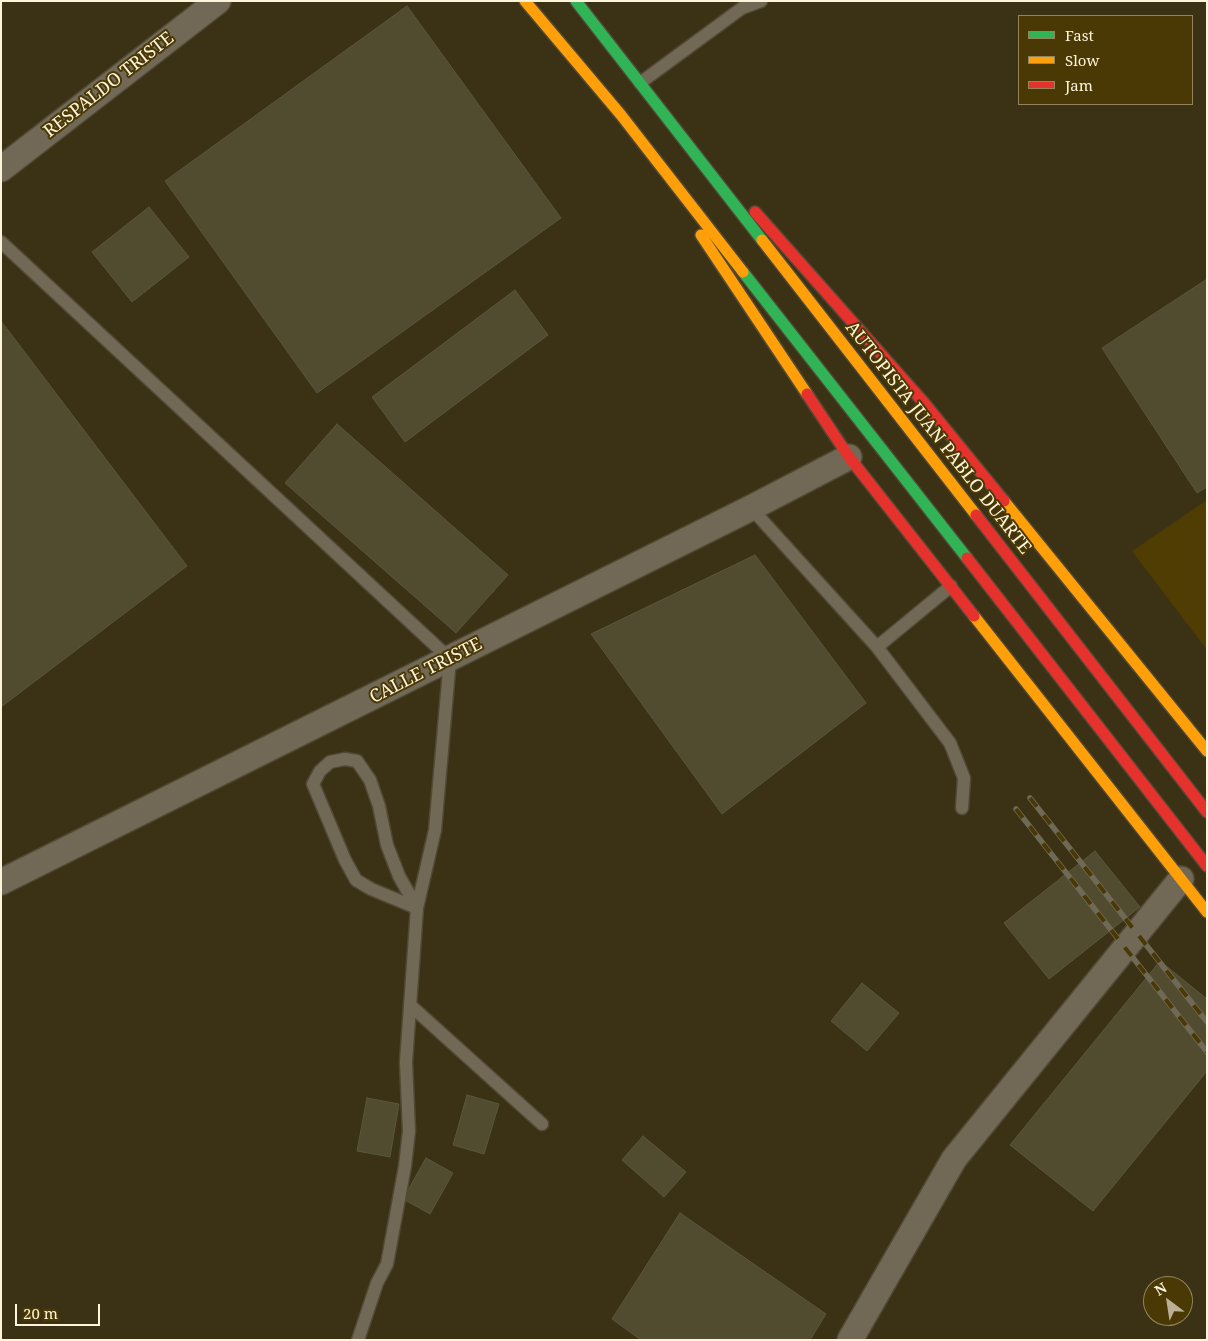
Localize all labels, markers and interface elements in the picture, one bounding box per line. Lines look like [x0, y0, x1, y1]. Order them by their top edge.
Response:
legend [1018, 15, 1193, 105]
text: Fast [1065, 25, 1094, 45]
street label: RESPALDO TRISTE [40, 28, 178, 142]
text: Slow [1065, 50, 1099, 70]
text: Jam [1065, 75, 1093, 95]
street label: AUTOPISTA JUAN PABLO DUARTE [840, 317, 1036, 559]
street label: CALLE TRISTE [366, 633, 486, 709]
north arrow [1143, 1276, 1193, 1326]
text: N [1151, 1278, 1170, 1300]
scale bar [18, 1294, 102, 1326]
text: 20 m [23, 1303, 58, 1323]

